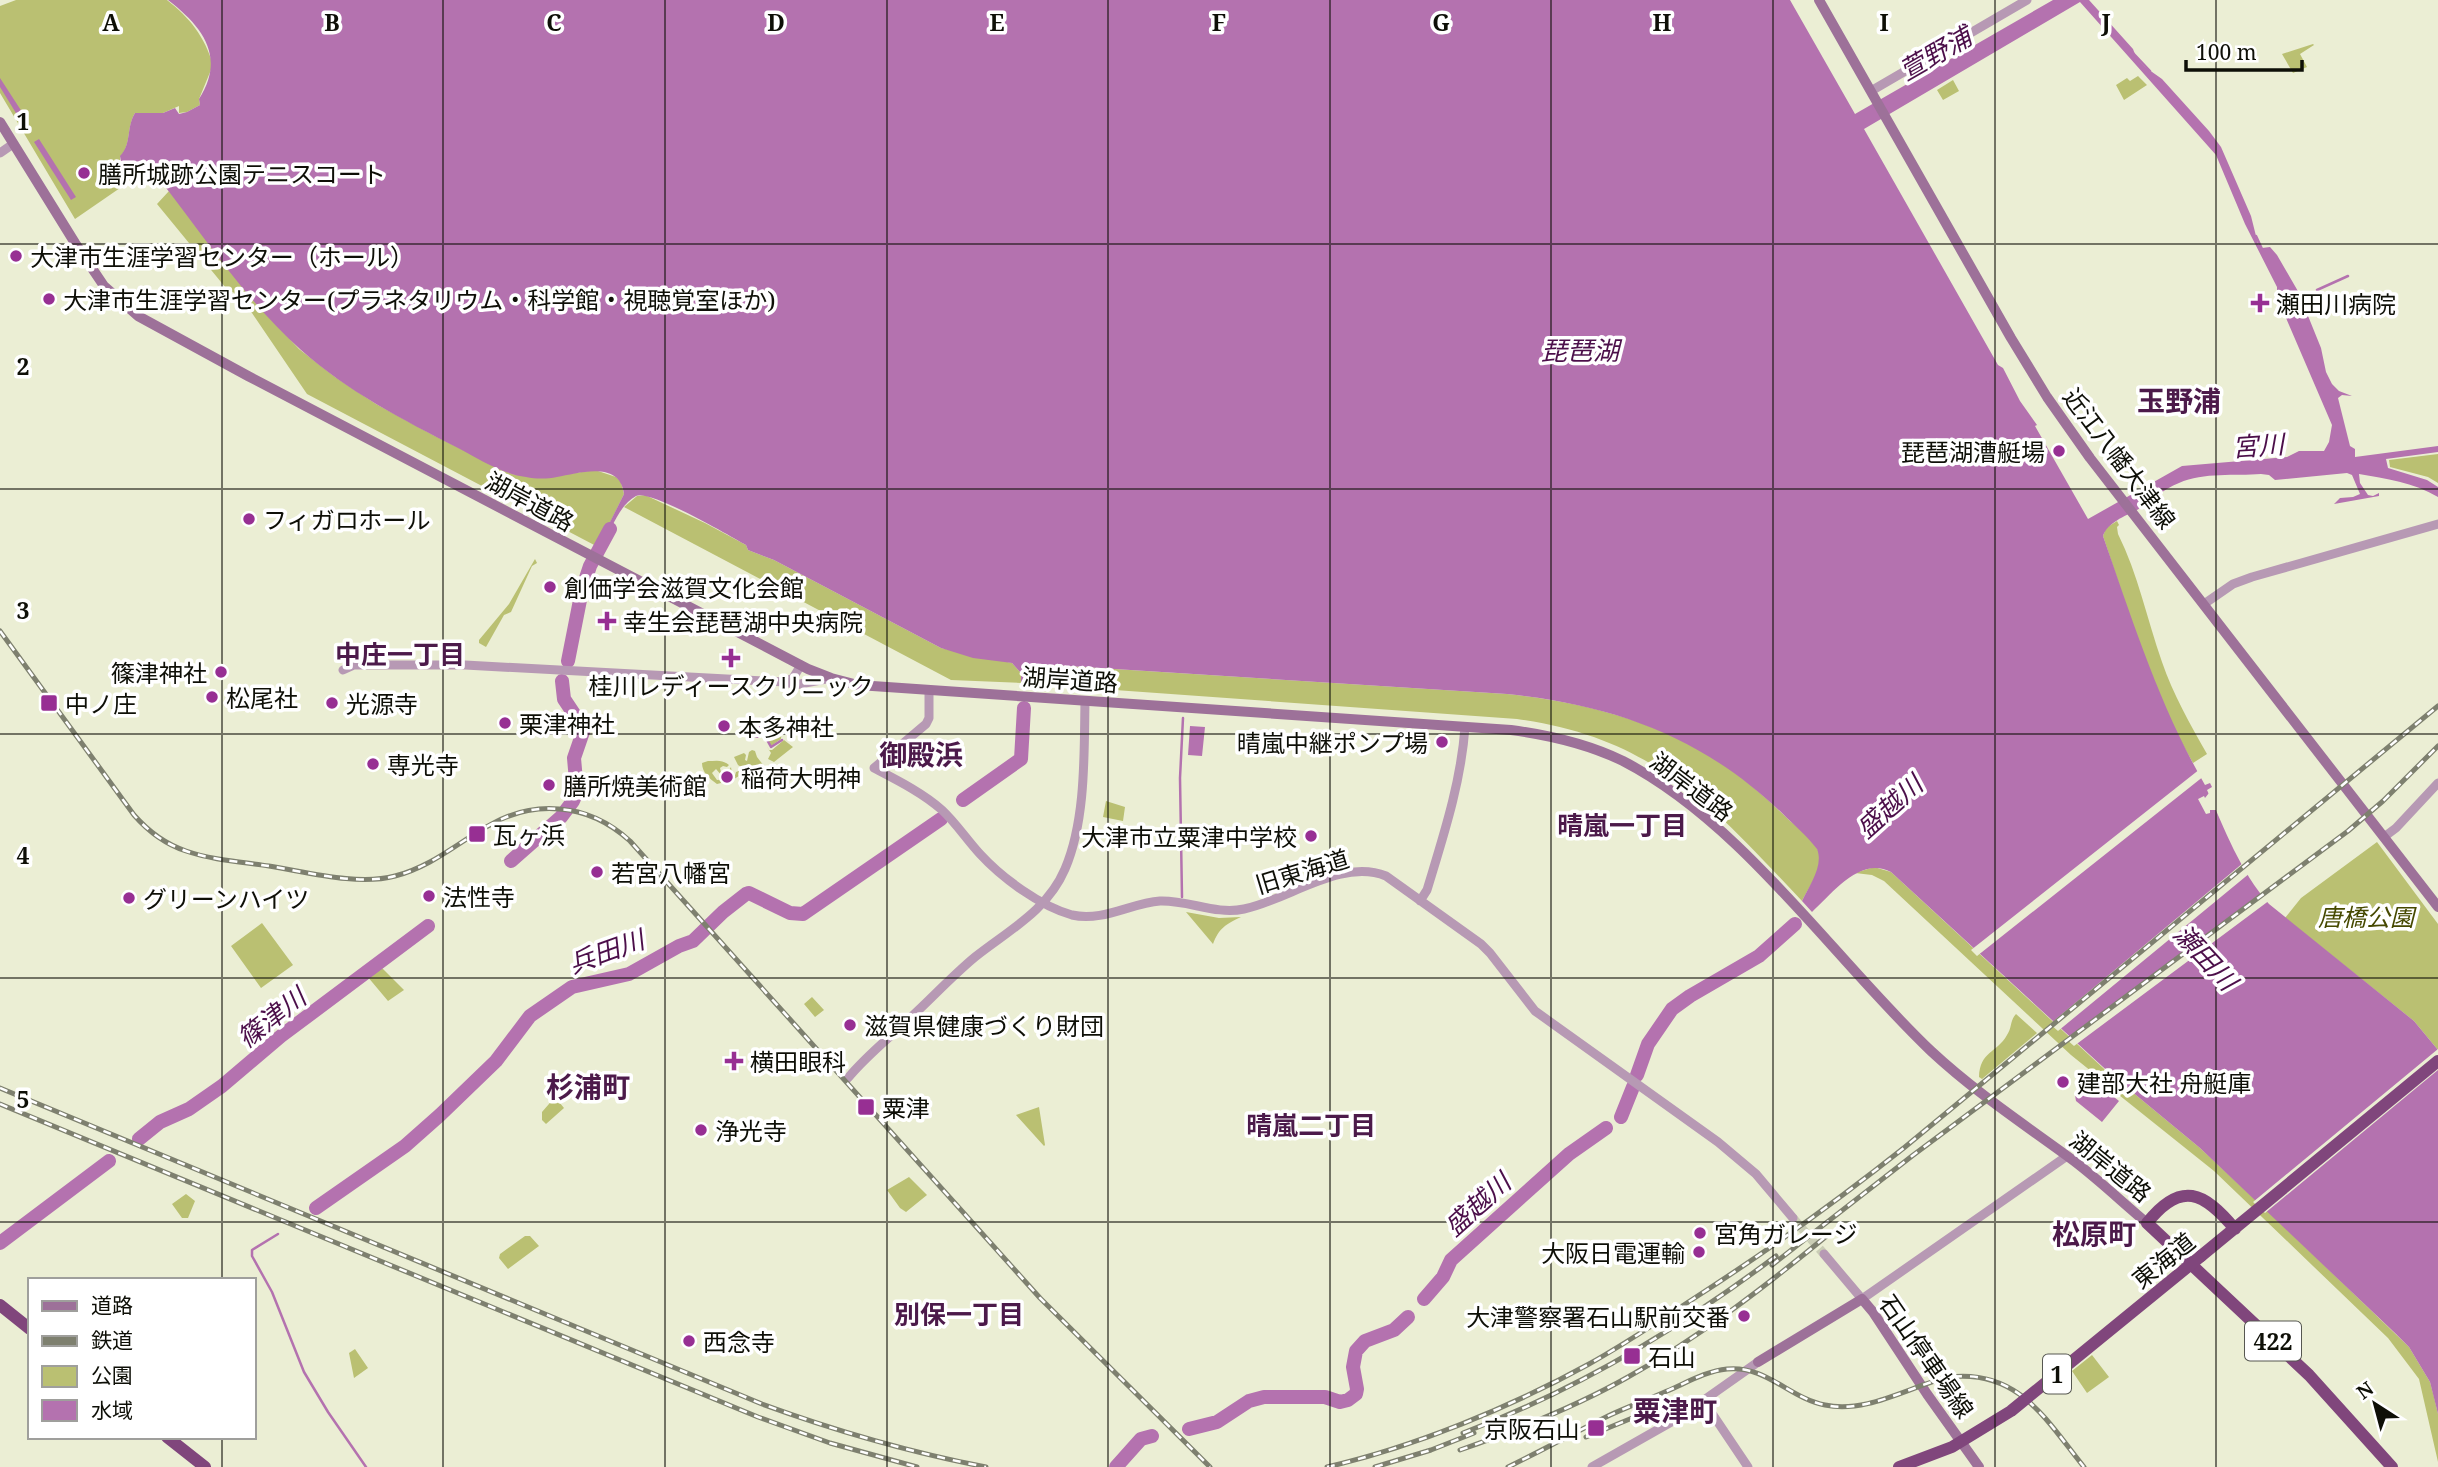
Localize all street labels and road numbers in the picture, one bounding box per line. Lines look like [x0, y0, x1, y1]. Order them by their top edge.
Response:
street label: 近江八幡大津線 [2056, 381, 2184, 535]
street label: 湖岸道路 [480, 464, 580, 538]
street label: 湖岸道路 [1021, 659, 1119, 699]
street label: 湖岸道路 [1644, 744, 1740, 828]
street label: 旧東海道 [1251, 841, 1353, 901]
street label: 湖岸道路 [2063, 1123, 2159, 1209]
street label: 東海道 [2125, 1225, 2201, 1295]
street label: 石山停車場線 [1872, 1288, 1982, 1424]
road number: 422 [2245, 1322, 2301, 1360]
road number: 1 [2043, 1354, 2071, 1394]

